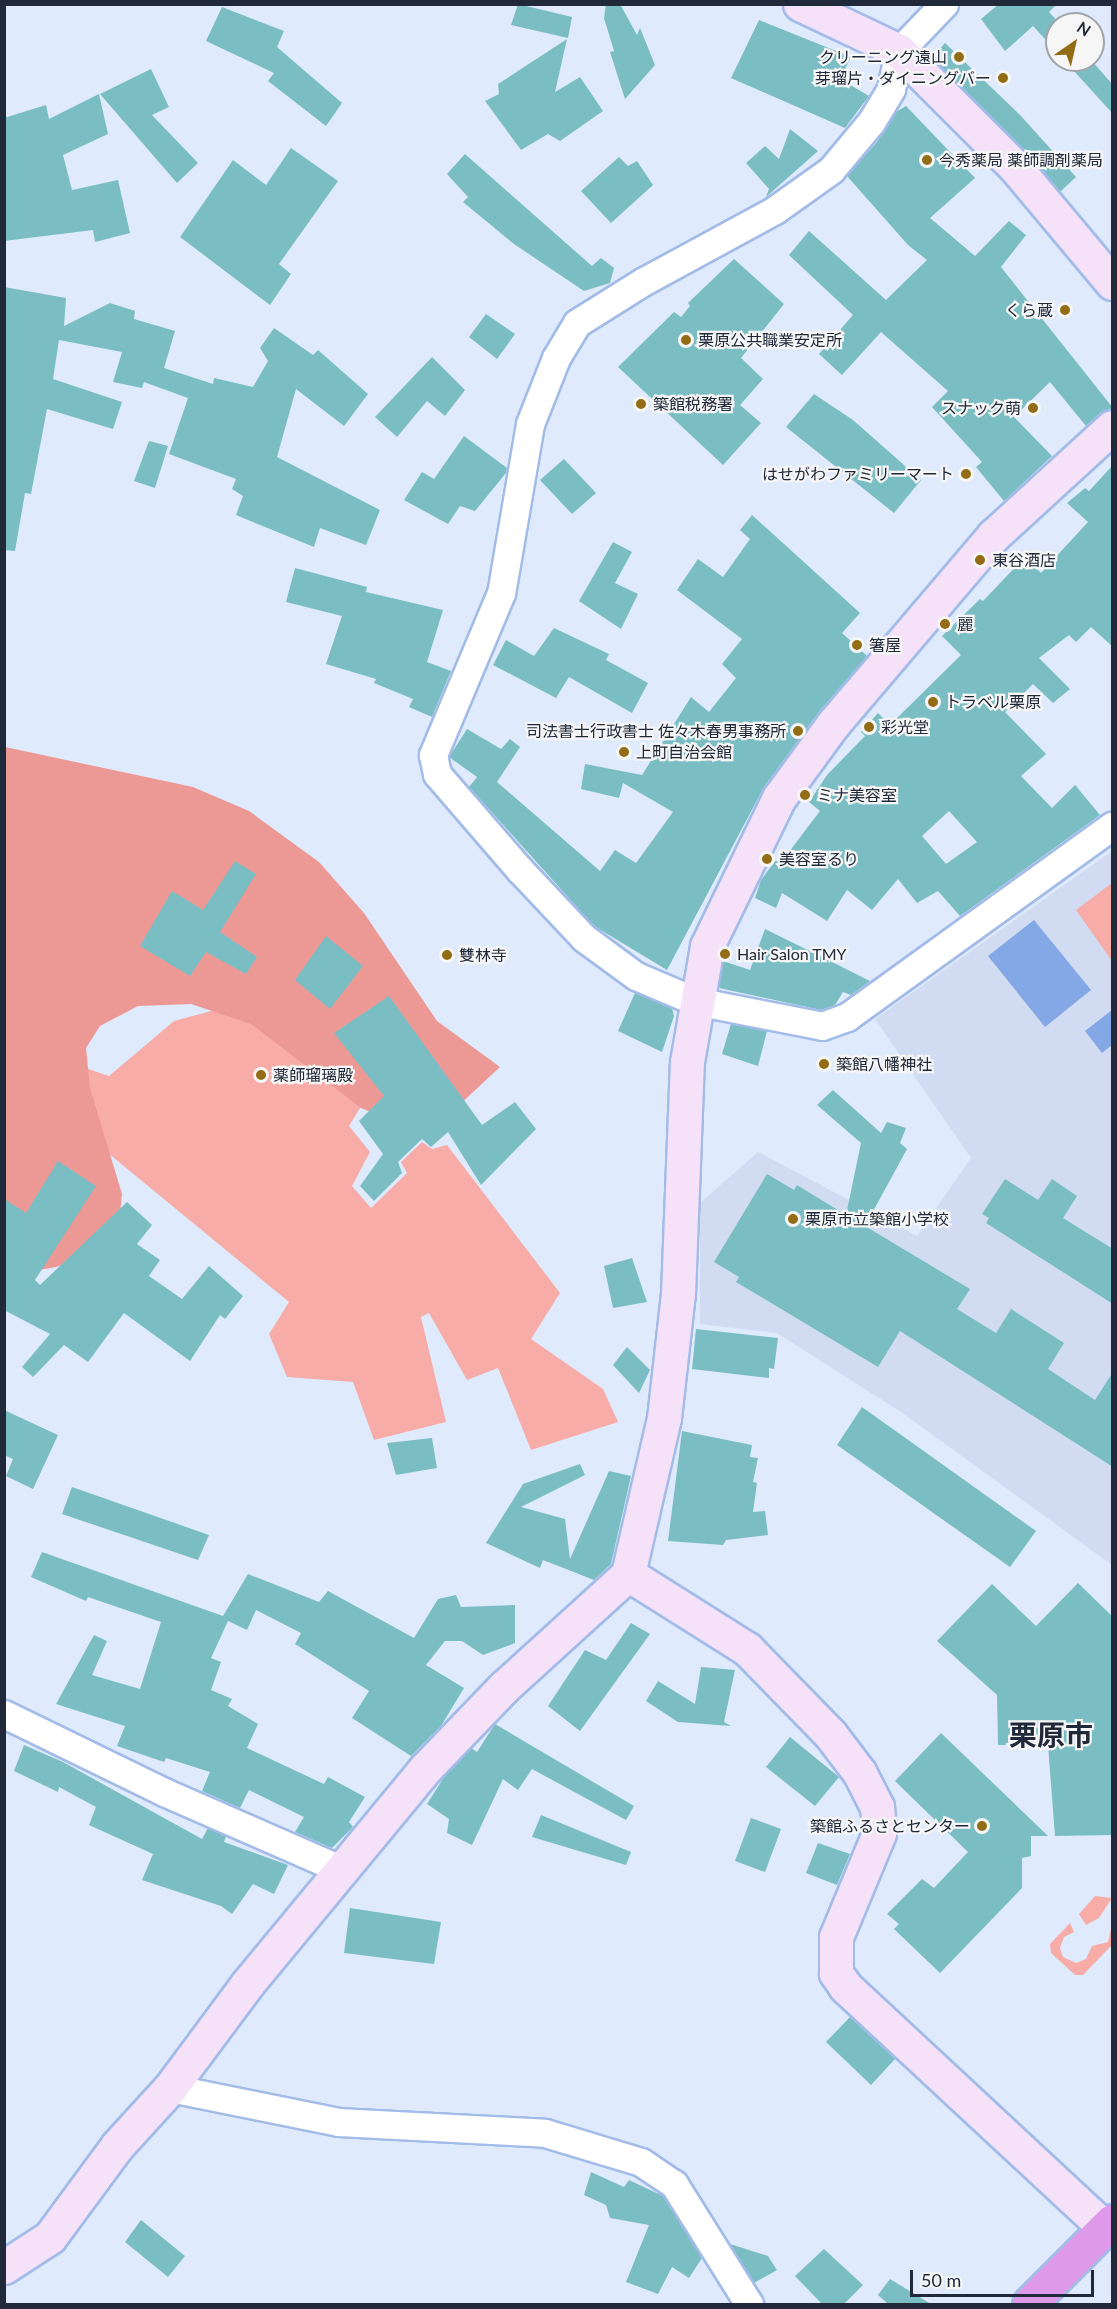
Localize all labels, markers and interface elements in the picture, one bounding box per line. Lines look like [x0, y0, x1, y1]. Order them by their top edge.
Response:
north arrow [1045, 12, 1105, 72]
text: N [1074, 17, 1095, 40]
place label: クリーニング遠山 [819, 47, 947, 67]
marker: クリーニング遠山 [952, 50, 966, 64]
place label: 芽瑠片・ダイニングバー [815, 68, 991, 88]
marker: 芽瑠片・ダイニングバー [996, 71, 1010, 85]
place label: 今秀薬局 薬師調剤薬局 [939, 150, 1103, 170]
marker: 今秀薬局 薬師調剤薬局 [920, 153, 934, 167]
place label: くら蔵 [1005, 300, 1053, 320]
marker: くら蔵 [1058, 303, 1072, 317]
place label: 栗原公共職業安定所 [698, 330, 842, 350]
marker: 栗原公共職業安定所 [679, 333, 693, 347]
place label: 築館税務署 [653, 394, 733, 414]
marker: 築館税務署 [634, 397, 648, 411]
place label: スナック萌 [941, 398, 1021, 418]
marker: スナック萌 [1026, 401, 1040, 415]
place label: はせがわファミリーマート [762, 464, 954, 484]
marker: はせがわファミリーマート [959, 467, 973, 481]
place label: 東谷酒店 [992, 550, 1056, 570]
marker: 東谷酒店 [973, 553, 987, 567]
place label: 麗 [957, 614, 973, 634]
marker: 麗 [938, 617, 952, 631]
place label: 箸屋 [869, 635, 901, 655]
marker: 箸屋 [850, 638, 864, 652]
place label: トラベル栗原 [945, 692, 1041, 712]
marker: トラベル栗原 [926, 695, 940, 709]
place label: 彩光堂 [881, 717, 929, 737]
marker: 彩光堂 [862, 720, 876, 734]
place label: 司法書士行政書士 佐々木春男事務所 [526, 721, 786, 741]
marker: 司法書士行政書士 佐々木春男事務所 [791, 724, 805, 738]
place label: 上町自治会館 [636, 742, 732, 762]
marker: 上町自治会館 [617, 745, 631, 759]
place label: ミナ美容室 [817, 785, 897, 805]
marker: ミナ美容室 [798, 788, 812, 802]
place label: 美容室るり [779, 849, 859, 869]
marker: 美容室るり [760, 852, 774, 866]
place label: Hair Salon TMY [737, 944, 847, 964]
place label: 雙林寺 [459, 945, 507, 965]
marker: Hair Salon TMY [718, 947, 732, 961]
marker: 雙林寺 [440, 948, 454, 962]
place label: 築館八幡神社 [836, 1054, 932, 1074]
marker: 築館八幡神社 [817, 1057, 831, 1071]
place label: 薬師瑠璃殿 [273, 1065, 353, 1085]
marker: 薬師瑠璃殿 [254, 1068, 268, 1082]
place label: 栗原市立築館小学校 [805, 1209, 949, 1229]
marker: 栗原市立築館小学校 [786, 1212, 800, 1226]
district label: 栗原市 [1009, 1717, 1093, 1751]
place label: 築館ふるさとセンター [810, 1816, 970, 1836]
marker: 築館ふるさとセンター [975, 1819, 989, 1833]
scale bar [913, 2258, 1098, 2296]
text: 50 m [921, 2269, 961, 2291]

